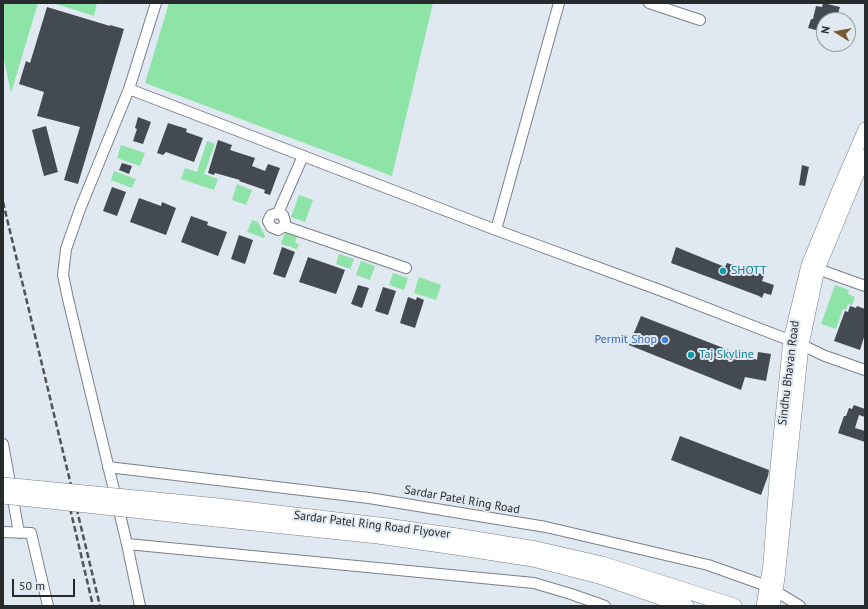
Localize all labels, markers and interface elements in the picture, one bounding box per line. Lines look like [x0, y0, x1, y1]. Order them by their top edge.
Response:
north arrow [816, 12, 856, 52]
text: N [818, 25, 833, 35]
place label: SHOTT [731, 264, 767, 278]
marker: SHOTT [718, 266, 728, 276]
street label: Sindhu Bhavan Road [775, 320, 803, 426]
place label: Permit Shop [594, 333, 657, 347]
marker: Permit Shop [660, 335, 670, 345]
place label: Taj Skyline [699, 348, 754, 362]
marker: Taj Skyline [686, 350, 696, 360]
street label: Sardar Patel Ring Road [403, 483, 521, 517]
street label: Sardar Patel Ring Road Flyover [293, 508, 451, 542]
scale bar [14, 571, 77, 597]
text: 50 m [19, 578, 45, 593]

